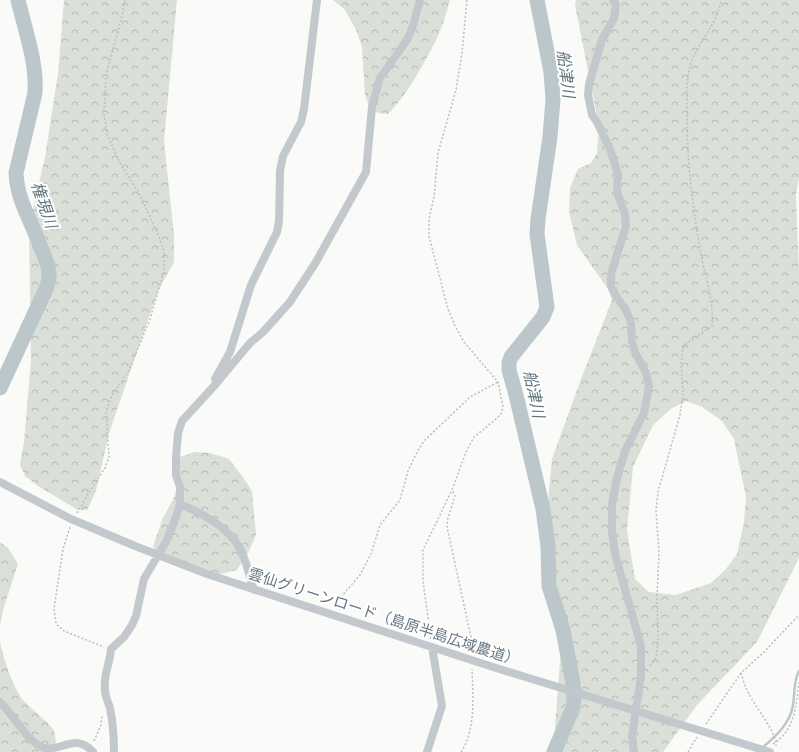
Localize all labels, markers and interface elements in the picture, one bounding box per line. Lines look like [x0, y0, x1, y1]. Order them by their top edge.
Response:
water label: 船津川 [554, 49, 579, 101]
water label: 権現川 [27, 179, 61, 233]
water label: 船津川 [520, 369, 549, 421]
street label: 雲仙グリーンロード（島原半島広域農道） [246, 565, 522, 669]

